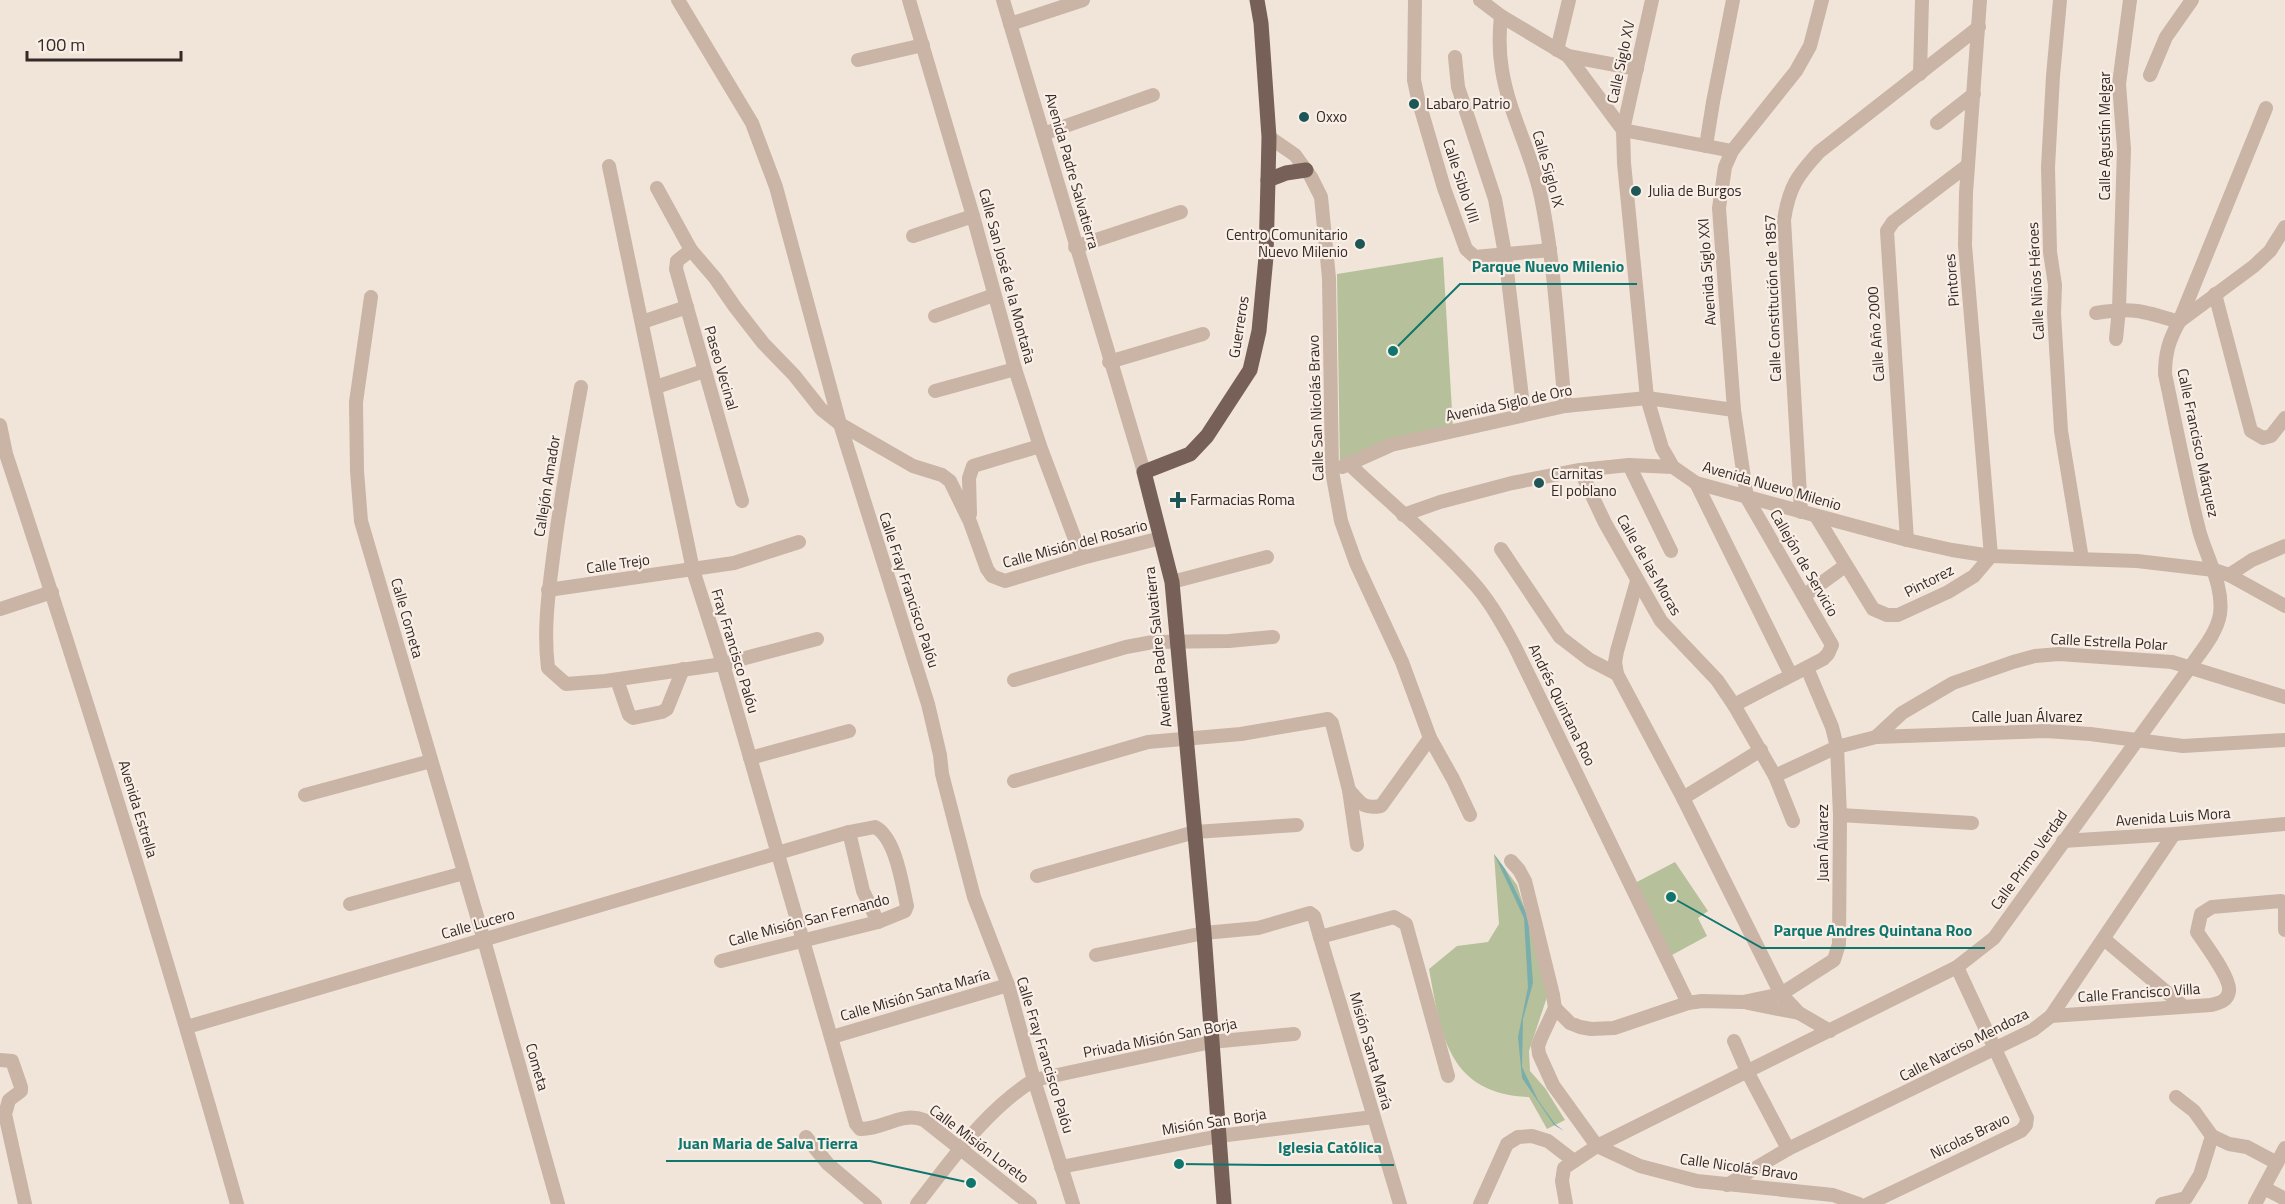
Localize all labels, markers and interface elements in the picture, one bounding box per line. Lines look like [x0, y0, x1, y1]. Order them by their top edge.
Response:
street label: Calle Siglo XV [1600, 18, 1641, 106]
scale bar [27, 24, 182, 62]
text: 100 m [36, 31, 85, 58]
street label: Calle Agustín Melgar [2093, 72, 2116, 200]
street label: Avenida Padre Salvatierra [1039, 90, 1106, 252]
place label: Labaro Patrio [1426, 92, 1510, 115]
marker: Labaro Patrio [1407, 97, 1421, 111]
place label: Oxxo [1316, 105, 1347, 128]
marker: Oxxo [1297, 110, 1311, 124]
street label: Calle Siglo IX [1526, 128, 1571, 211]
street label: Calle Siblo VIII [1437, 136, 1486, 226]
place label: Julia de Burgos [1648, 179, 1742, 202]
marker: Julia de Burgos [1629, 184, 1643, 198]
street label: Calle San José de la Montaña [973, 186, 1042, 366]
street label: Calle Constitución de 1857 [1758, 214, 1787, 382]
street label: Avenida Siglo XXI [1691, 218, 1722, 327]
street label: Calle Niños Héroes [2021, 221, 2050, 341]
place label: Centro Comunitario Nuevo Milenio [1226, 223, 1348, 263]
marker: Centro Comunitario Nuevo Milenio [1353, 237, 1367, 251]
callout: Parque Nuevo Milenio [1460, 250, 1637, 284]
street label: Pintores [1938, 253, 1965, 307]
text: Parque Nuevo Milenio [1472, 254, 1624, 278]
street label: Calle Año 2000 [1861, 286, 1890, 382]
street label: Guerreros [1222, 294, 1255, 360]
street label: Paseo Vecinal [698, 323, 744, 413]
street label: Calle San Nicolás Bravo [1301, 334, 1330, 482]
street label: Calle Francisco Márquez [2171, 366, 2226, 520]
street label: Avenida Siglo de Oro [1443, 378, 1574, 427]
street label: Callejón Amador [527, 433, 566, 538]
street label: Avenida Nuevo Milenio [1700, 455, 1844, 516]
place label: Carnitas El poblano [1551, 462, 1617, 502]
marker: Carnitas El poblano [1532, 476, 1546, 490]
place label: Farmacias Roma [1190, 488, 1295, 511]
marker: Farmacias Roma [1171, 493, 1185, 507]
street label: Callejón de Servicio [1764, 505, 1845, 621]
street label: Calle Fray Francisco Palóu [873, 509, 946, 671]
street label: Calle de las Moras [1611, 510, 1688, 620]
street label: Calle Misión del Rosario [1000, 513, 1150, 574]
street label: Calle Trejo [585, 548, 651, 579]
street label: Pintorez [1900, 558, 1958, 603]
street label: Avenida Padre Salvatierra [1138, 565, 1177, 728]
street label: Calle Cometa [385, 575, 430, 661]
street label: Fray Francisco Palóu [706, 586, 765, 716]
street label: Calle Estrella Polar [2050, 627, 2168, 656]
street label: Andrés Quintana Roo [1523, 640, 1602, 770]
street label: Calle Juan Álvarez [1971, 705, 2083, 728]
street label: Avenida Estrella [113, 757, 164, 861]
street label: Avenida Luis Mora [2115, 801, 2232, 832]
street label: Juan Álvarez [1811, 804, 1834, 882]
street label: Calle Primo Verdad [1984, 805, 2073, 915]
street label: Calle Misión San Fernando [726, 887, 892, 952]
street label: Calle Lucero [438, 902, 517, 945]
callout: Parque Andres Quintana Roo [1762, 914, 1985, 948]
text: Parque Andres Quintana Roo [1774, 918, 1972, 942]
street label: Calle Misión Santa María [837, 962, 993, 1027]
street label: Calle Fray Francisco Palóu [1011, 974, 1080, 1136]
street label: Calle Francisco Villa [2077, 977, 2201, 1008]
street label: Misión Santa María [1344, 989, 1399, 1113]
street label: Calle Narciso Mendoza [1895, 1002, 2033, 1087]
street label: Privada Misión San Borja [1081, 1011, 1239, 1064]
street label: Cometa [520, 1040, 555, 1094]
street label: Calle Misión Loreto [925, 1098, 1034, 1189]
street label: Misión San Borja [1160, 1102, 1268, 1141]
street label: Nicolas Bravo [1926, 1106, 2014, 1165]
callout: Juan Maria de Salva Tierra [666, 1127, 870, 1161]
text: Juan Maria de Salva Tierra [678, 1131, 858, 1155]
callout: Iglesia Católica [1266, 1131, 1394, 1165]
text: Iglesia Católica [1278, 1135, 1382, 1159]
street label: Calle Nicolás Bravo [1678, 1147, 1800, 1186]

